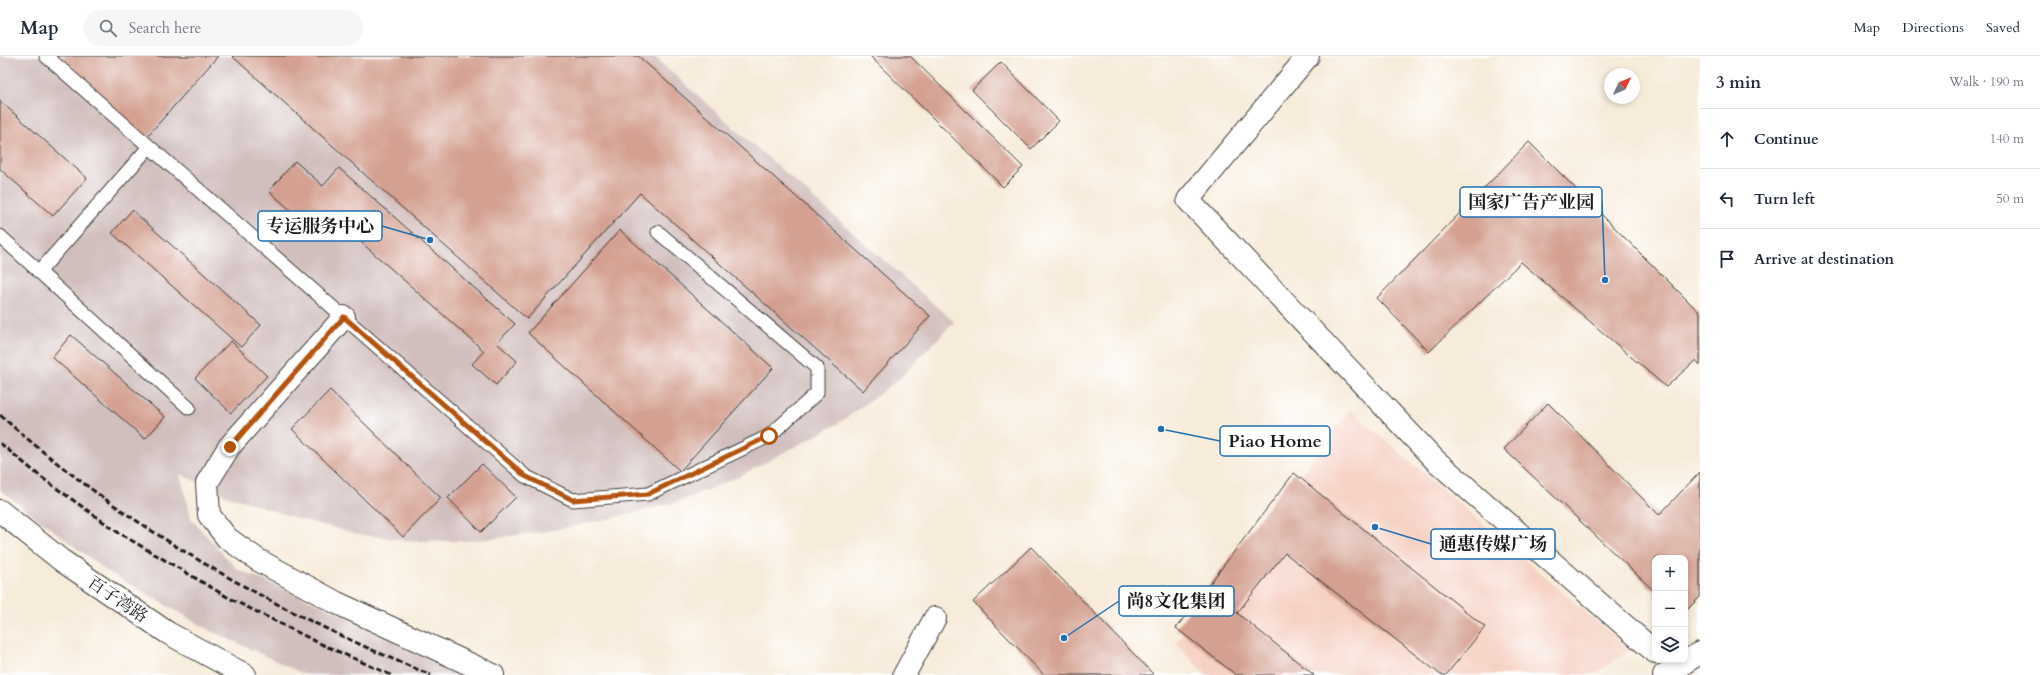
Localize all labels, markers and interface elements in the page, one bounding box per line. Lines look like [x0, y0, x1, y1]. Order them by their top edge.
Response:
search box [83, 10, 363, 46]
text: Map [20, 15, 59, 41]
icon: search [97, 17, 119, 39]
text: Search here [129, 18, 201, 38]
text: Map [1854, 18, 1880, 37]
text: Directions [1902, 18, 1964, 37]
text: Saved [1986, 18, 2020, 37]
north arrow [1604, 68, 1640, 104]
text: 3 min [1716, 71, 1761, 94]
text: Walk · 190 m [1949, 73, 2024, 91]
icon: ahead [1716, 128, 1738, 150]
text: Continue [1754, 129, 1819, 149]
text: 140 m [1990, 130, 2024, 148]
callout: 国家广告产业园 [1460, 187, 1602, 217]
icon: left [1716, 188, 1738, 210]
text: Turn left [1754, 189, 1815, 209]
text: 国家广告产业园 [1468, 190, 1594, 215]
text: 50 m [1996, 190, 2024, 208]
callout: 专运服务中心 [258, 211, 382, 241]
text: 专运服务中心 [266, 214, 374, 239]
icon: arrive [1716, 248, 1738, 270]
text: Arrive at destination [1754, 249, 1894, 269]
callout: Piao Home [1220, 426, 1330, 456]
route start [760, 427, 778, 445]
text: Piao Home [1228, 429, 1322, 454]
route end [221, 438, 239, 456]
callout: 通惠传媒广场 [1431, 529, 1555, 559]
text: 通惠传媒广场 [1439, 532, 1547, 557]
map controls [1652, 555, 1688, 663]
button: + [1652, 555, 1688, 591]
street label: 百子湾路 [83, 571, 152, 628]
callout: 尚8文化集团 [1119, 586, 1234, 616]
text: 尚8文化集团 [1126, 589, 1226, 614]
button: − [1652, 591, 1688, 627]
button: layers [1652, 627, 1688, 663]

